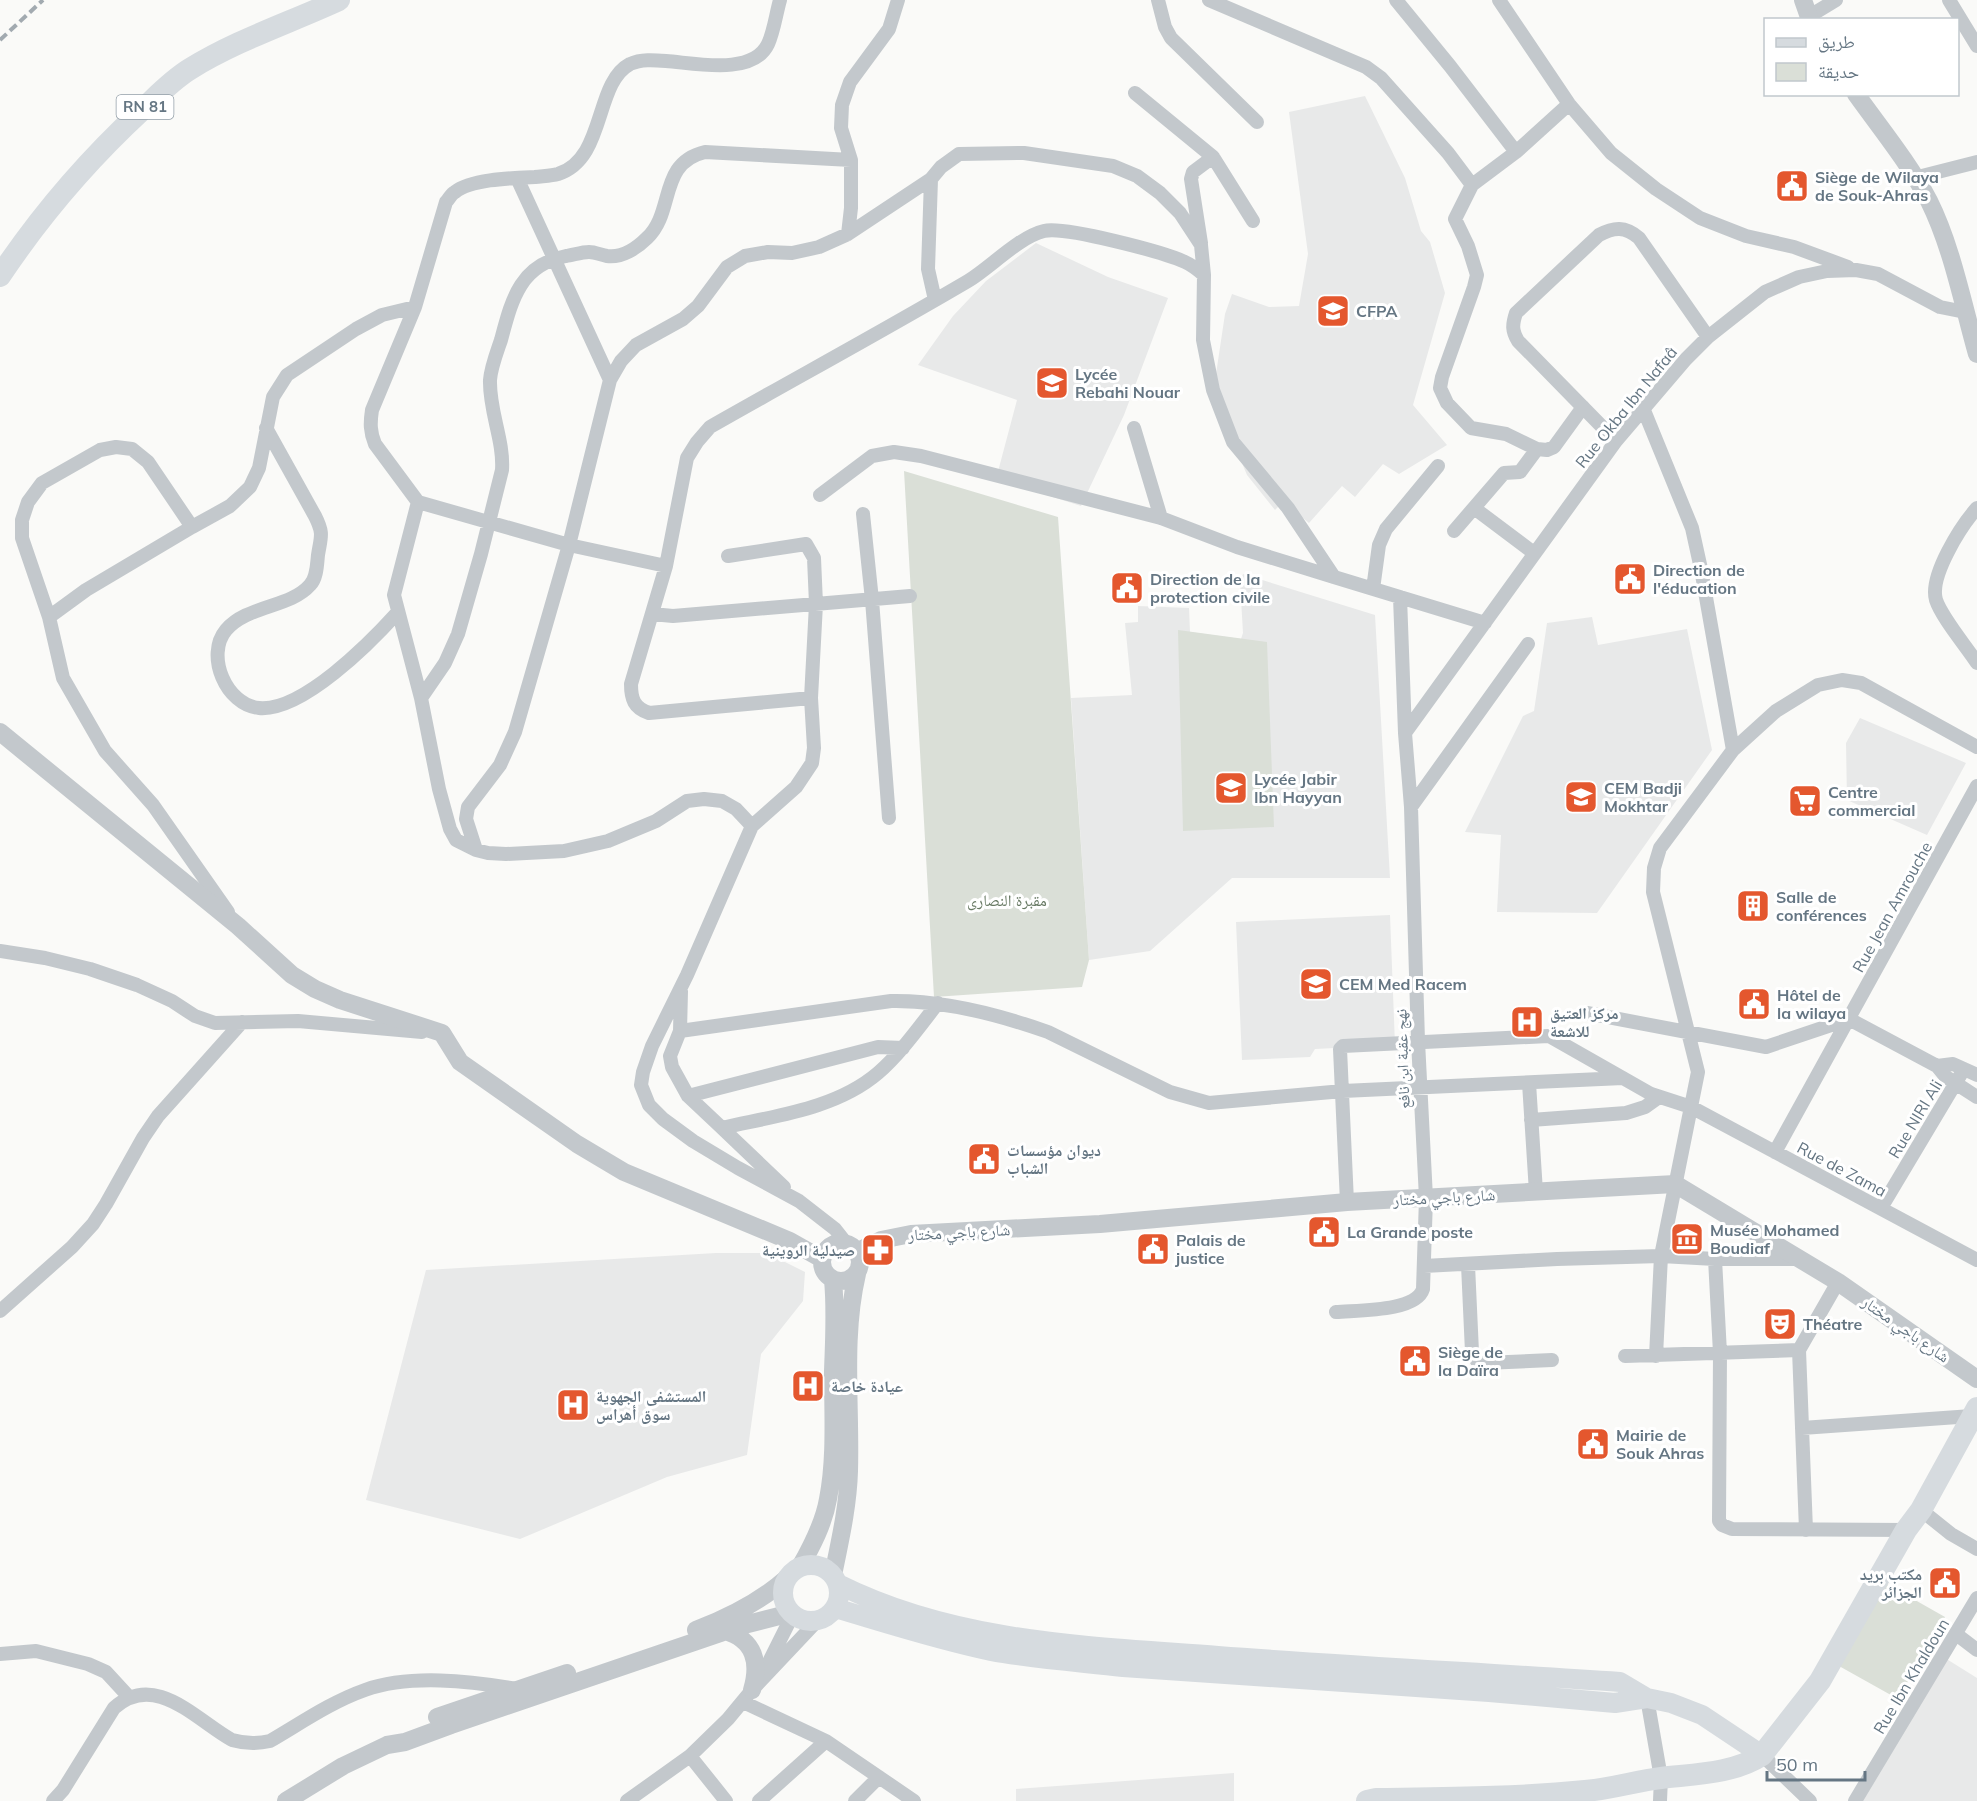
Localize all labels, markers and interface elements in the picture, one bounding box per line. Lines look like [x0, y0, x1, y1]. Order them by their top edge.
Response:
legend [1764, 18, 1959, 96]
text: طريق [1818, 30, 1855, 53]
text: حديقة [1818, 60, 1859, 83]
road number: RN 81 [116, 95, 174, 119]
place label: Siège de Wilaya de Souk-Ahras [1815, 167, 1939, 205]
public building icon: Siège de Wilaya de Souk-Ahras [1774, 168, 1810, 204]
school or university icon: CFPA [1315, 293, 1351, 329]
place label: CFPA [1356, 301, 1398, 321]
street label: Rue Okba Ibn Nafaâ [1571, 342, 1681, 472]
place label: Lycée Rebahi Nouar [1075, 364, 1181, 402]
school or university icon: Lycée Rebahi Nouar [1034, 365, 1070, 401]
place label: Direction de l'éducation [1653, 560, 1745, 598]
public building icon: Direction de l'éducation [1612, 561, 1648, 597]
place label: Direction de la protection civile [1150, 569, 1270, 607]
public building icon: Direction de la protection civile [1109, 570, 1145, 606]
place label: Lycée Jabir Ibn Hayyan [1254, 769, 1342, 807]
school or university icon: Lycée Jabir Ibn Hayyan [1213, 770, 1249, 806]
place label: CEM Badji Mokhtar [1604, 778, 1682, 816]
school or university icon: CEM Badji Mokhtar [1563, 779, 1599, 815]
place label: Centre commercial [1828, 782, 1915, 820]
supermarket icon: Centre commercial [1787, 783, 1823, 819]
street label: Rue Jean Amrouche [1848, 838, 1936, 976]
place label: Salle de conférences [1776, 887, 1867, 925]
building icon: Salle de conférences [1735, 888, 1771, 924]
park label: مقبرة النصارى [967, 890, 1047, 911]
school or university icon: CEM Med Racem [1298, 966, 1334, 1002]
place label: CEM Med Racem [1339, 974, 1467, 994]
place label: Hôtel de la wilaya [1777, 985, 1846, 1023]
public building icon: Hôtel de la wilaya [1736, 986, 1772, 1022]
place label: مركز العتيق للاشعة [1550, 1003, 1619, 1041]
hospital icon: مركز العتيق للاشعة [1509, 1004, 1545, 1040]
street label: نهج عقبة ابن نافع [1390, 1009, 1415, 1109]
street label: Rue NIRI Ali [1884, 1076, 1946, 1162]
street label: Rue de Zama [1794, 1137, 1890, 1201]
place label: ديوان مؤسسات الشباب [1007, 1140, 1101, 1178]
public building icon: ديوان مؤسسات الشباب [966, 1141, 1002, 1177]
street label: شارع باجي مختار [1391, 1184, 1496, 1213]
public building icon: La Grande poste [1306, 1214, 1342, 1250]
street label: شارع باجي مختار [906, 1219, 1011, 1248]
place label: Musée Mohamed Boudiaf [1710, 1220, 1839, 1258]
museum icon: Musée Mohamed Boudiaf [1669, 1221, 1705, 1257]
place label: La Grande poste [1347, 1222, 1473, 1242]
place label: Palais de justice [1174, 1230, 1246, 1268]
public building icon: Palais de justice [1135, 1231, 1171, 1267]
pharmacy icon: صيدلية الروينية [860, 1232, 896, 1268]
place label: صيدلية الروينية [762, 1240, 855, 1260]
street label: شارع باجي مختار [1856, 1291, 1954, 1369]
theatre icon: Théatre [1762, 1306, 1798, 1342]
place label: Théatre [1803, 1314, 1862, 1334]
place label: Siège de la Daïra [1438, 1342, 1503, 1380]
public building icon: Siège de la Daïra [1397, 1343, 1433, 1379]
hospital icon: عيادة خاصة [790, 1368, 826, 1404]
place label: عيادة خاصة [831, 1376, 903, 1396]
place label: المستشفى الجهوية سوق أهراس [596, 1386, 706, 1424]
hospital icon: المستشفى الجهوية سوق أهراس [555, 1387, 591, 1423]
place label: Mairie de Souk Ahras [1616, 1425, 1704, 1463]
public building icon: Mairie de Souk Ahras [1575, 1426, 1611, 1462]
place label: مكتب بريد الجزائر [1860, 1564, 1922, 1602]
public building icon: مكتب بريد الجزائر [1927, 1565, 1963, 1601]
street label: Rue Ibn Khaldoun [1869, 1615, 1953, 1737]
scale bar [1767, 1744, 1864, 1782]
text: 50 m [1776, 1753, 1818, 1776]

